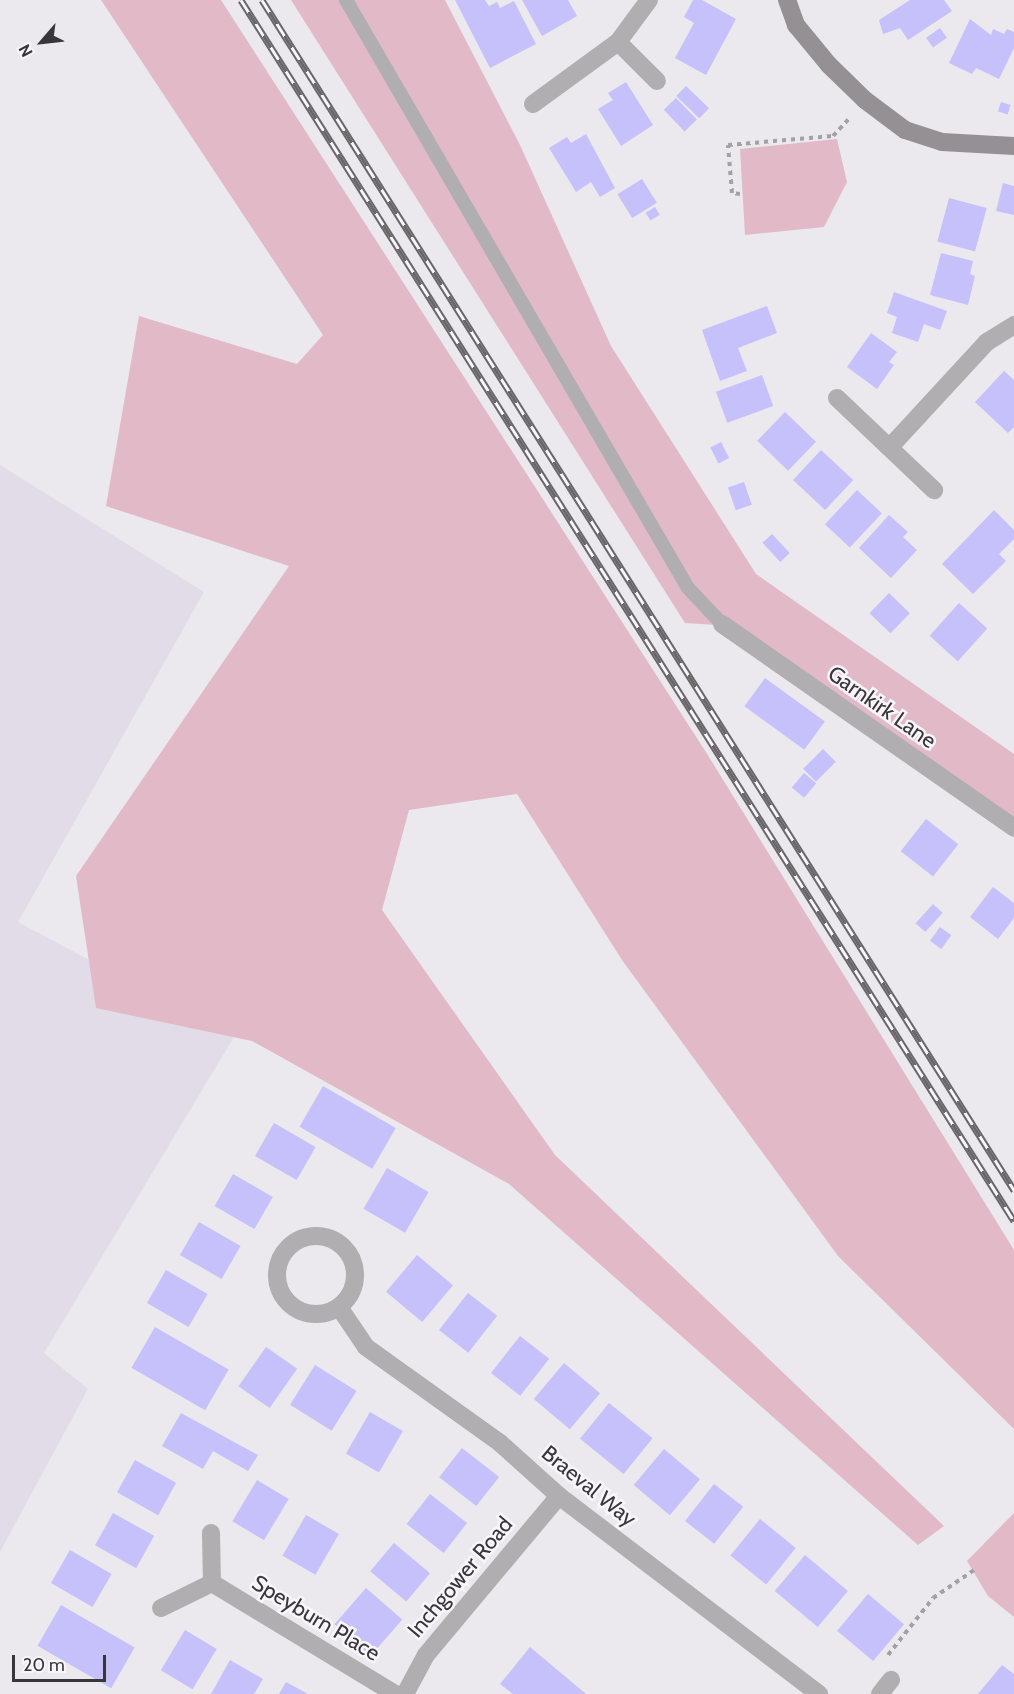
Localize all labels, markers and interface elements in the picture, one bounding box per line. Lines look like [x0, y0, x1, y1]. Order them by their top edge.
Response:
north arrow [12, 12, 72, 72]
text: N [15, 41, 37, 60]
street label: Garnkirk Lane [823, 660, 941, 754]
street label: Braeval Way [536, 1440, 642, 1532]
street label: Inchgower Road [402, 1511, 518, 1643]
street label: Speyburn Place [247, 1569, 385, 1667]
scale bar [15, 1643, 110, 1681]
text: 20 m [23, 1654, 65, 1676]

